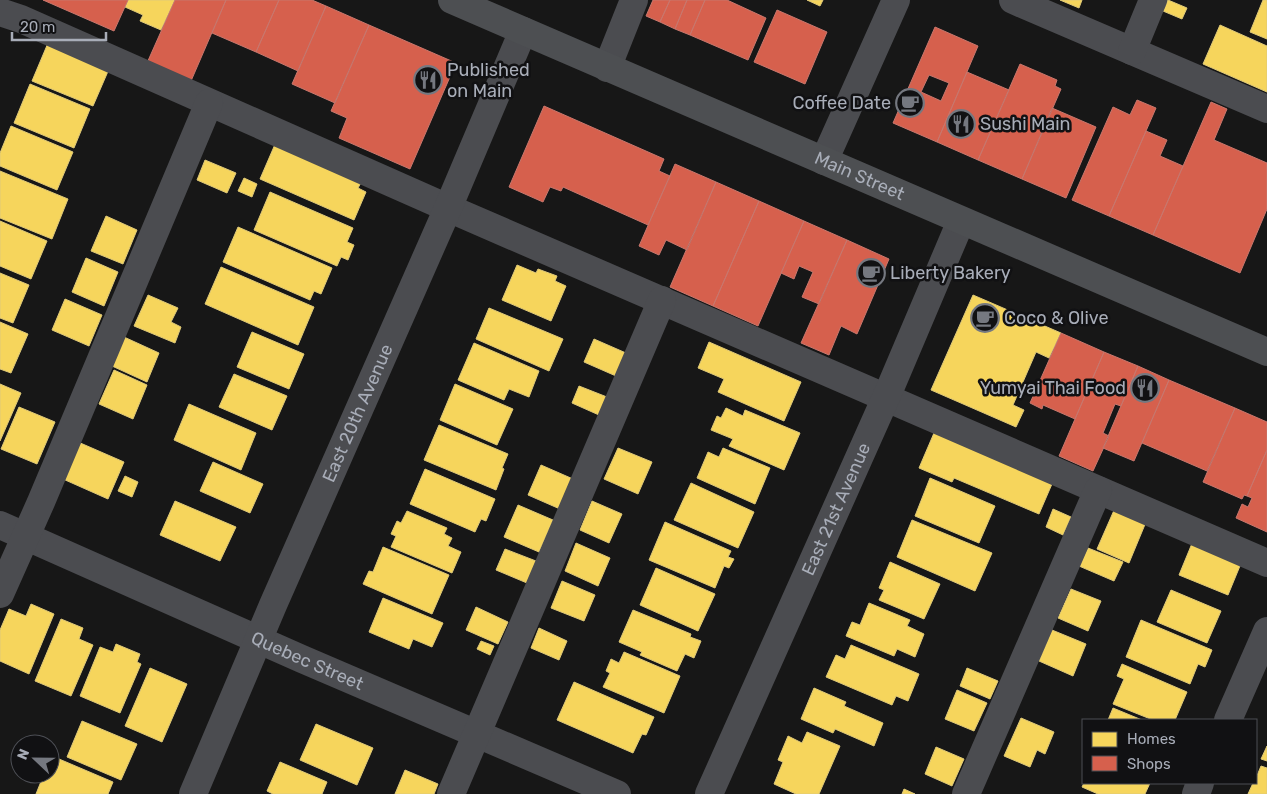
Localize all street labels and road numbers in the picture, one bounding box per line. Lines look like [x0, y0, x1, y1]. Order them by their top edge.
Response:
street label: Main Street [811, 147, 908, 205]
street label: East 20th Avenue [318, 341, 398, 485]
street label: East 21st Avenue [797, 439, 875, 579]
street label: Quebec Street [248, 627, 367, 695]

